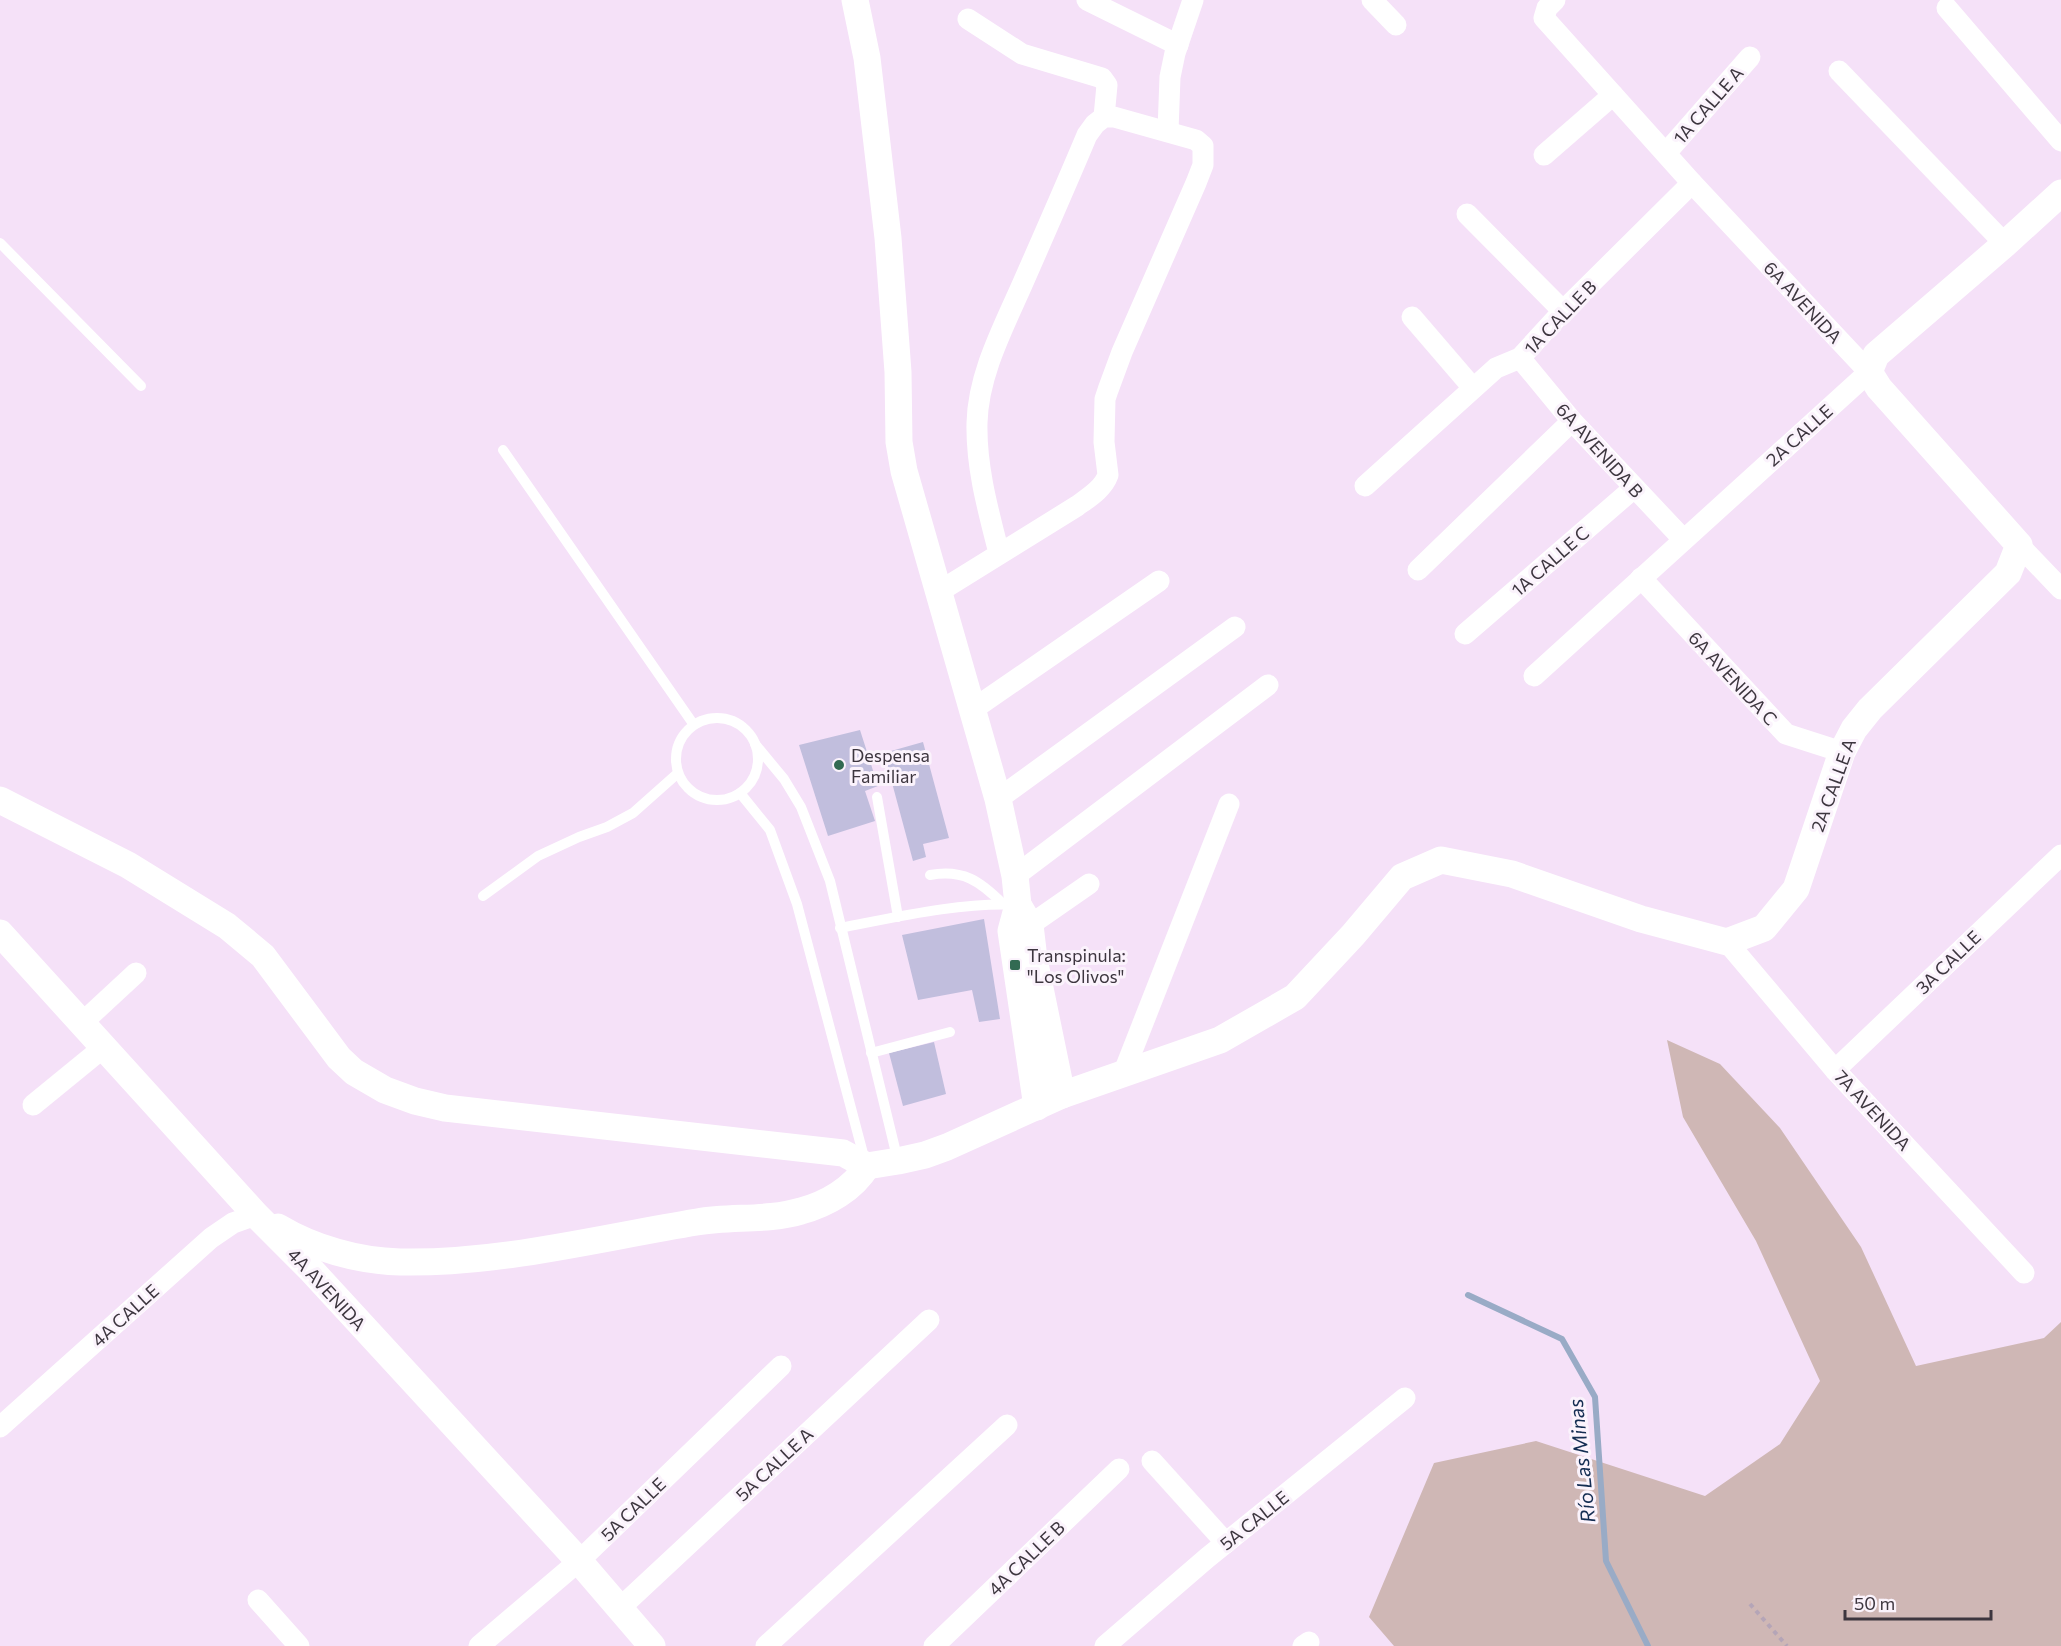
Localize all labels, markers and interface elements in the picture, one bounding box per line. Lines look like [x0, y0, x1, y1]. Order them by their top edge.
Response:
street label: 1A CALLE A [1668, 62, 1748, 148]
street label: 6A AVENIDA [1759, 256, 1847, 348]
street label: 1A CALLE B [1519, 275, 1601, 359]
street label: 6A AVENIDA B [1552, 398, 1648, 502]
street label: 2A CALLE [1761, 399, 1837, 471]
street label: 1A CALLE C [1507, 521, 1593, 601]
street label: 6A AVENIDA C [1684, 627, 1782, 729]
street label: 2A CALLE A [1806, 735, 1860, 835]
place label: Despensa Familiar [851, 744, 930, 787]
marker: Despensa Familiar [832, 758, 846, 772]
street label: 3A CALLE [1911, 926, 1985, 998]
place label: Transpinula: "Los Olivos" [1027, 944, 1126, 987]
marker: Transpinula: "Los Olivos" [1008, 958, 1022, 972]
street label: 7A AVENIDA [1830, 1065, 1916, 1155]
street label: 4A AVENIDA [283, 1243, 371, 1335]
street label: 4A CALLE [87, 1279, 163, 1351]
water label: Río Las Minas [1563, 1398, 1599, 1524]
street label: 5A CALLE A [731, 1423, 817, 1505]
street label: 5A CALLE [596, 1473, 670, 1545]
street label: 5A CALLE [1215, 1486, 1293, 1554]
street label: 4A CALLE B [983, 1516, 1069, 1600]
scale bar [1845, 1583, 1990, 1621]
text: 50 m [1854, 1592, 1895, 1614]

